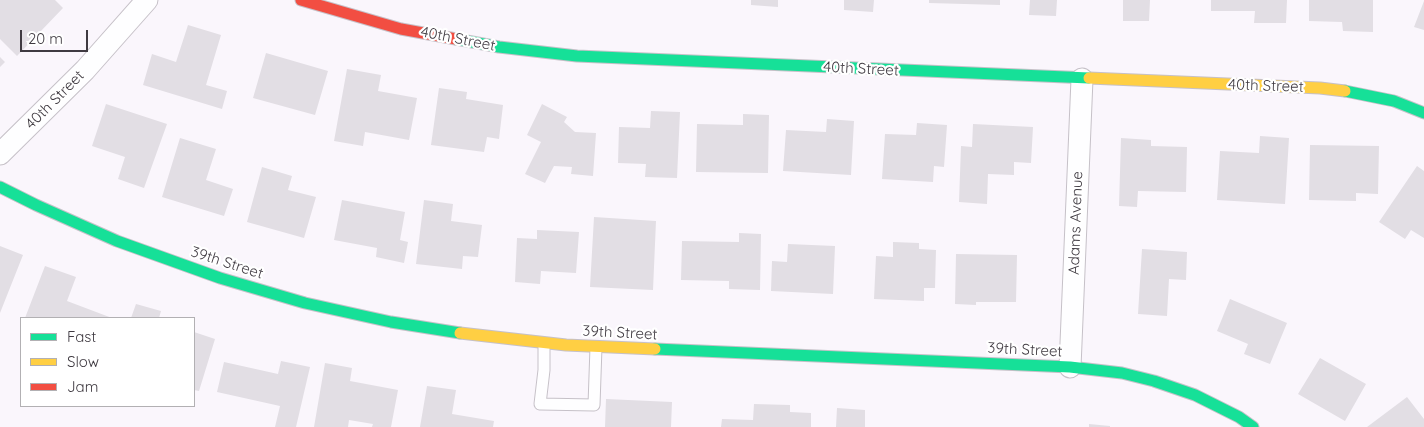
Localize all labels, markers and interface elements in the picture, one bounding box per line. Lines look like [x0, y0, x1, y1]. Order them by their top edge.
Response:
scale bar [22, 20, 90, 52]
street label: 40th Street [419, 23, 497, 55]
text: 20 m [28, 29, 63, 48]
street label: 40th Street [823, 58, 899, 80]
street label: 40th Street [22, 67, 88, 133]
street label: 40th Street [1228, 76, 1304, 96]
street label: Adams Avenue [1065, 171, 1087, 275]
street label: 39th Street [189, 243, 265, 283]
legend [20, 317, 195, 407]
street label: 39th Street [582, 322, 658, 344]
text: Fast [67, 327, 96, 346]
street label: 39th Street [987, 339, 1063, 361]
text: Slow [67, 352, 99, 371]
text: Jam [67, 377, 98, 396]

